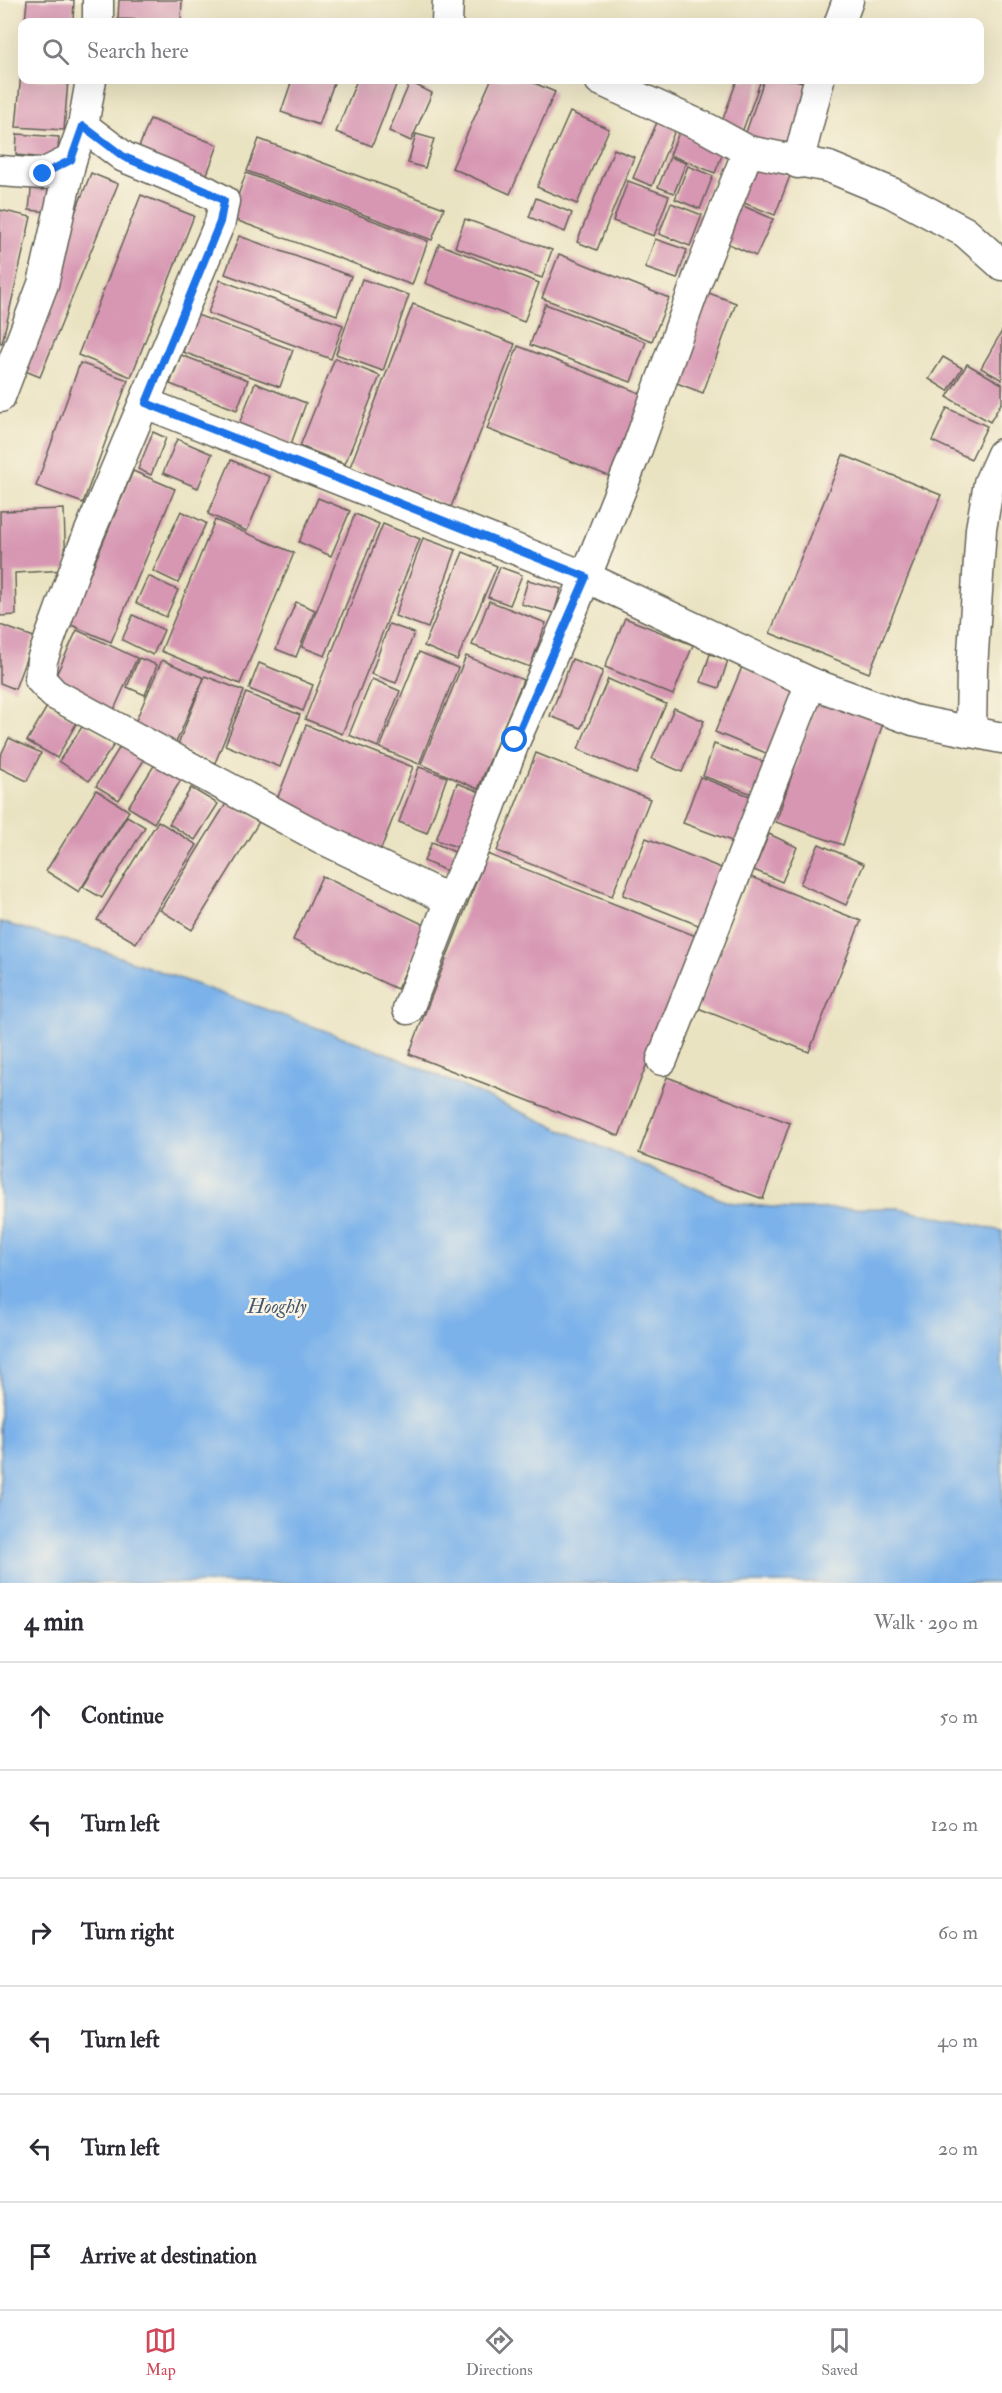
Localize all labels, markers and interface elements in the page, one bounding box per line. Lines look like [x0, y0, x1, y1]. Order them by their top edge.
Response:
search box [18, 18, 984, 84]
icon: search [39, 35, 72, 68]
text: Search here [87, 37, 189, 65]
route end [29, 160, 55, 186]
route start [501, 726, 527, 752]
water label: Hooghly [247, 1294, 307, 1319]
text: 4 min [24, 1606, 84, 1638]
text: Walk · 290 m [874, 1610, 978, 1635]
icon: ahead [24, 1700, 57, 1733]
text: Continue [81, 1702, 164, 1730]
text: 50 m [939, 1704, 978, 1729]
icon: left [24, 1808, 57, 1841]
text: Turn left [81, 1810, 160, 1838]
text: 120 m [931, 1812, 978, 1837]
icon: right [24, 1916, 57, 1949]
text: Turn right [81, 1918, 174, 1946]
text: 60 m [938, 1920, 978, 1945]
icon: left [24, 2024, 57, 2057]
text: Turn left [81, 2026, 160, 2054]
text: 40 m [937, 2028, 978, 2053]
icon: left [24, 2132, 57, 2165]
text: Turn left [81, 2134, 160, 2162]
text: 20 m [938, 2136, 978, 2161]
icon: arrive [24, 2240, 57, 2273]
text: Arrive at destination [81, 2242, 257, 2270]
tab: Map [144, 2324, 177, 2380]
tab: Directions [466, 2324, 533, 2380]
tab: Saved [821, 2324, 858, 2380]

